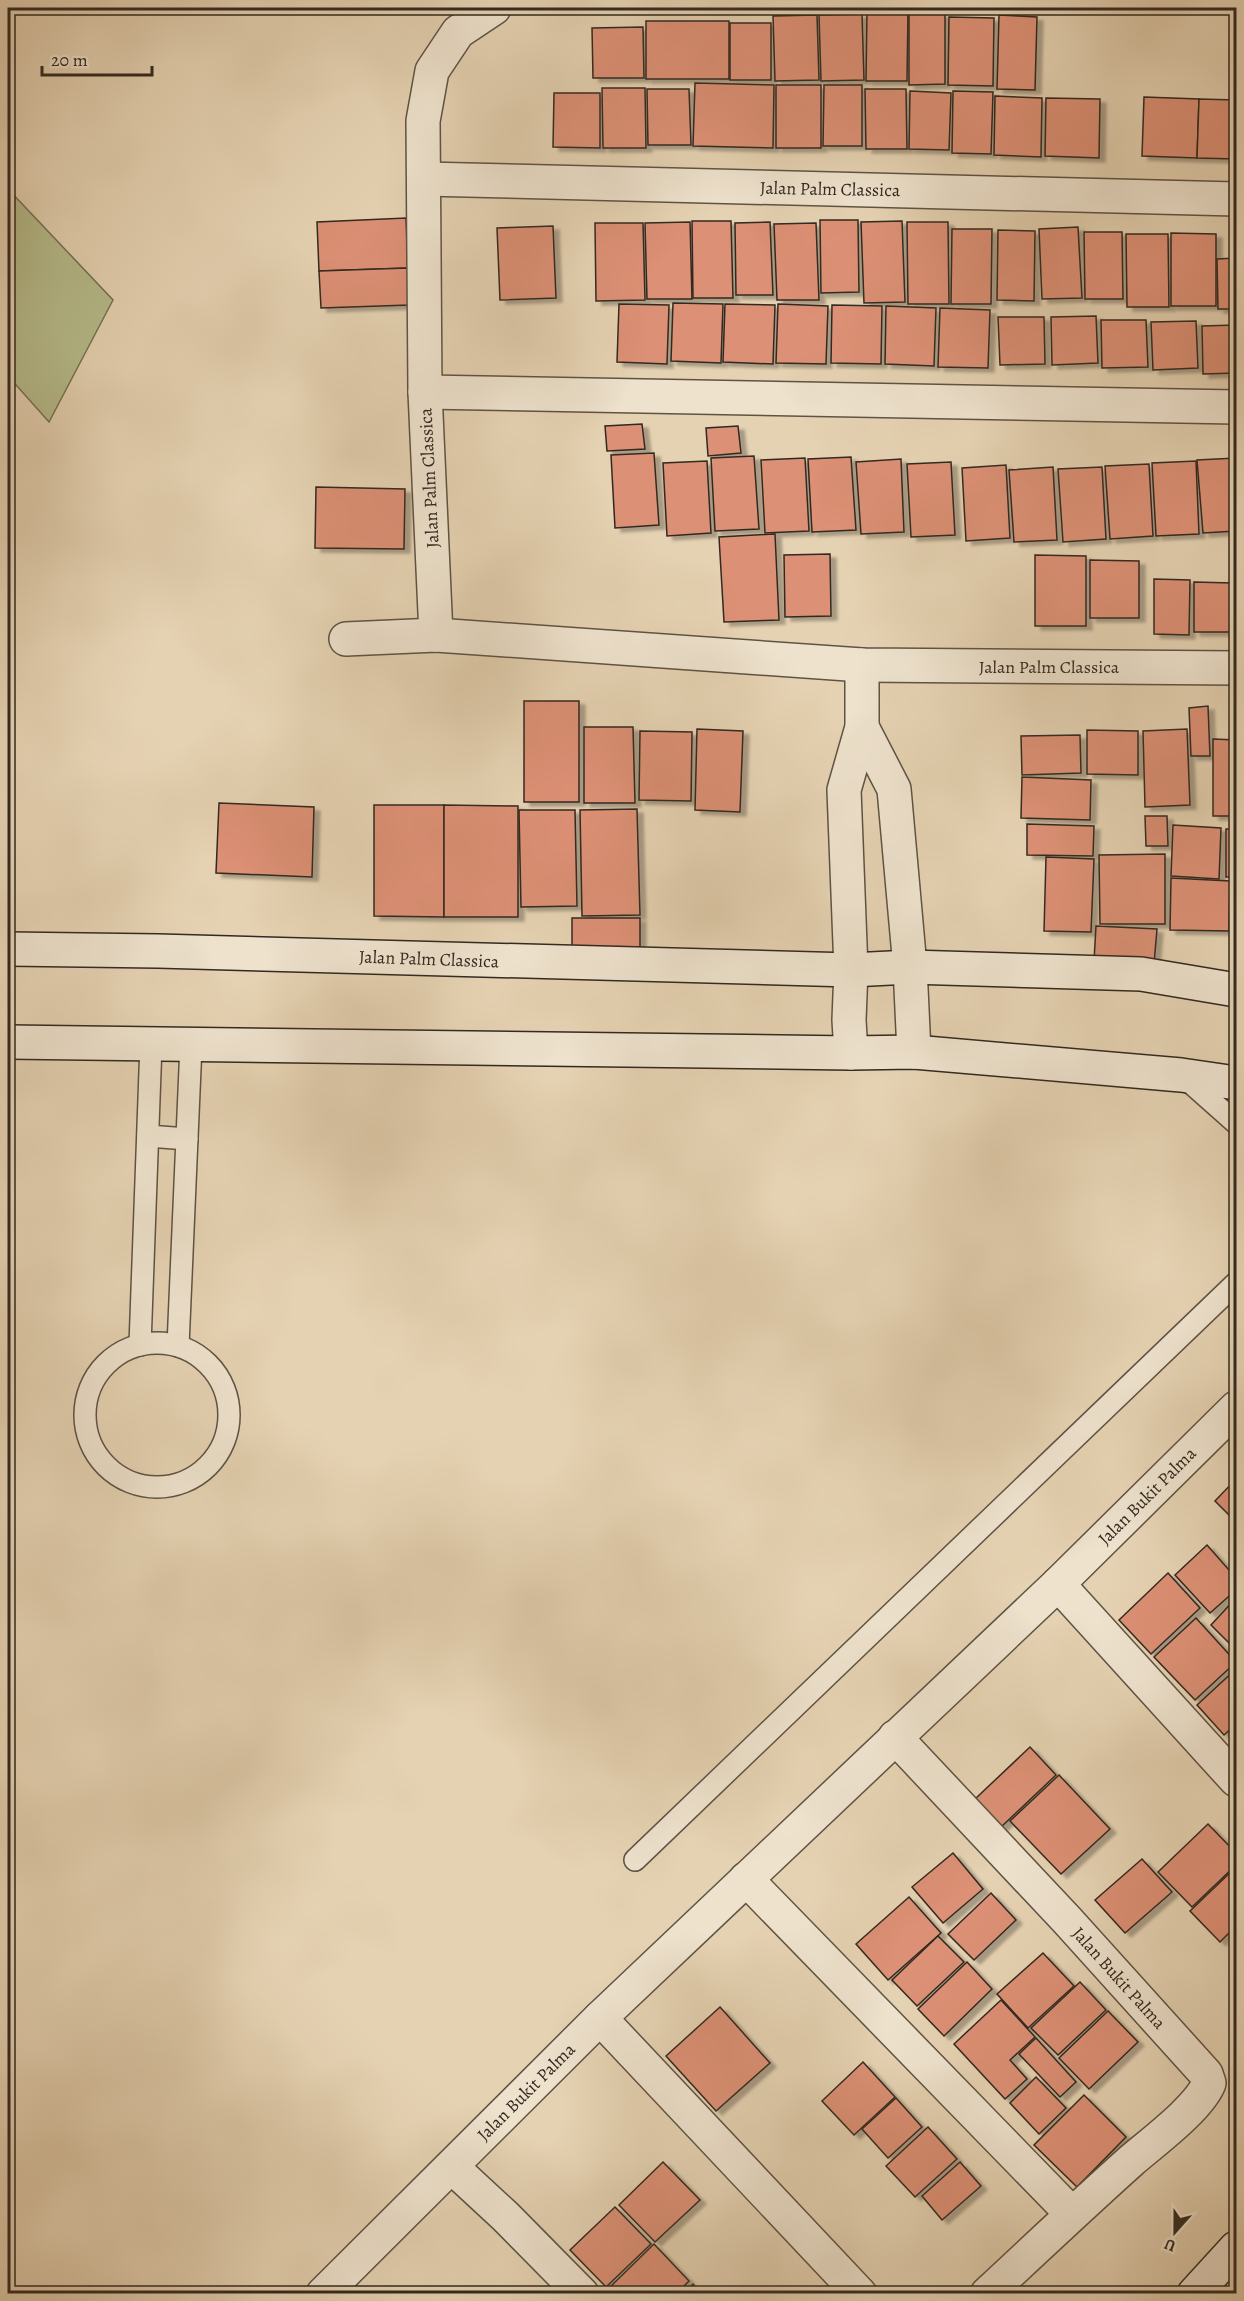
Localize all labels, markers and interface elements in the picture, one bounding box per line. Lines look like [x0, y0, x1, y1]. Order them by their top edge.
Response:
scale bar [42, 39, 152, 77]
text: 20 m [51, 48, 88, 72]
street label: Jalan Palm Classica [760, 176, 901, 202]
street label: Jalan Palm Classica [413, 407, 445, 549]
street label: Jalan Palm Classica [979, 655, 1120, 679]
street label: Jalan Palm Classica [358, 945, 500, 973]
street label: Jalan Bukit Palma [1093, 1441, 1202, 1550]
street label: Jalan Bukit Palma [1067, 1922, 1172, 2035]
street label: Jalan Bukit Palma [472, 2037, 581, 2146]
north arrow [1145, 2202, 1205, 2262]
text: U [1161, 2233, 1179, 2257]

